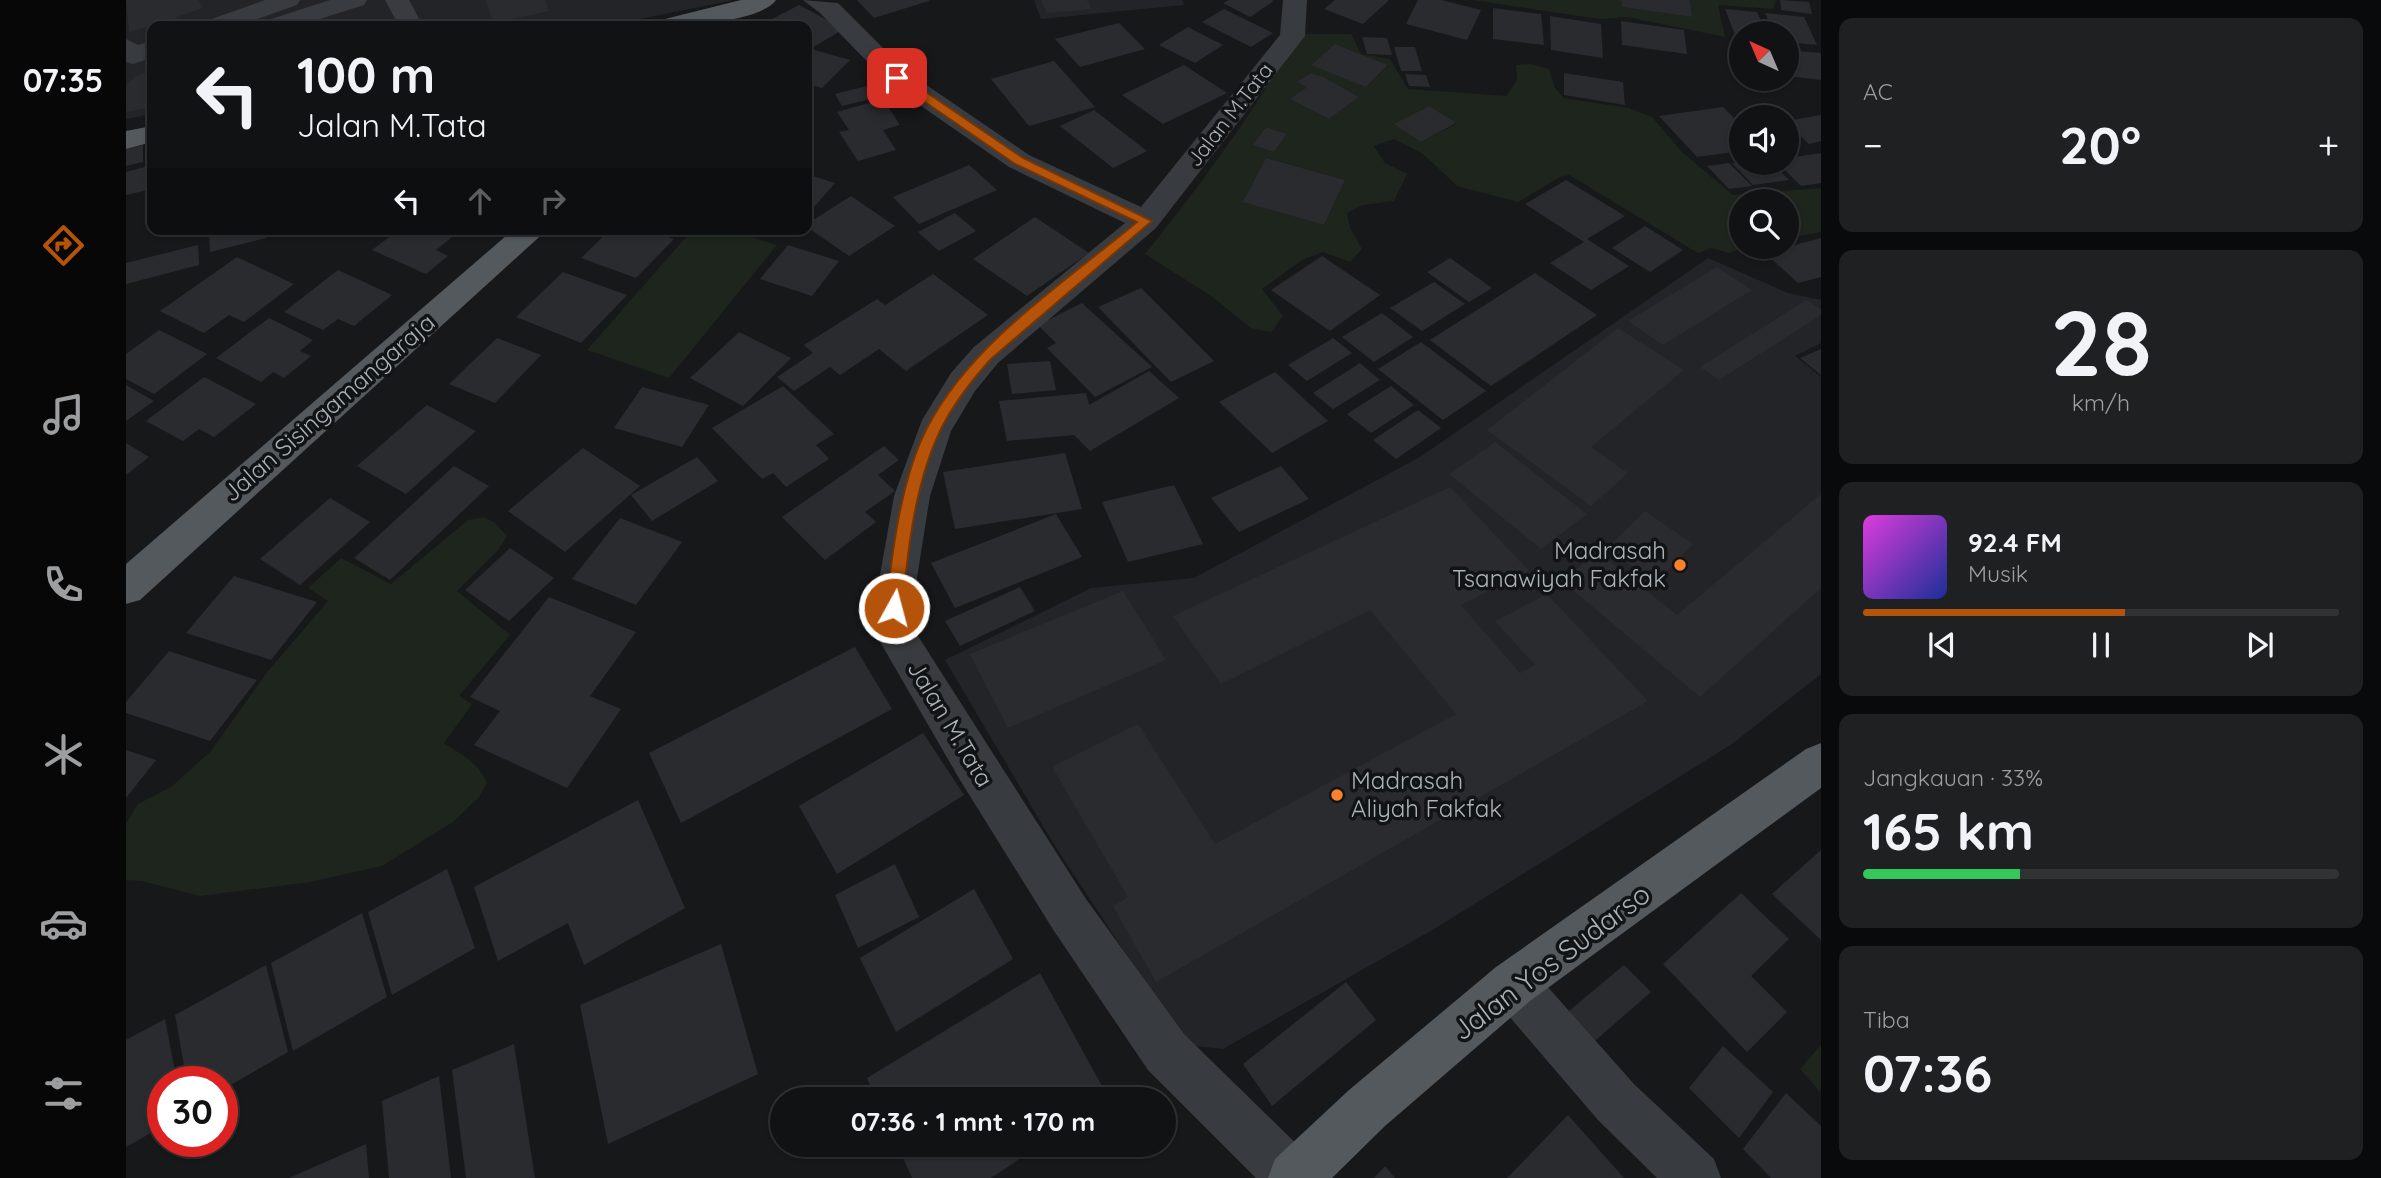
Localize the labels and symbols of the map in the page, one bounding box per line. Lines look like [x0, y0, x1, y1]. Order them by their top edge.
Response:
north arrow [1729, 21, 1799, 91]
pin [867, 48, 927, 108]
street label: Jalan M.Tata [1181, 57, 1278, 171]
street label: Jalan Sisingamangaraja [216, 307, 441, 508]
place label: Madrasah Tsanawiyah Fakfak [1452, 535, 1666, 593]
marker: Madrasah Tsanawiyah Fakfak [1672, 557, 1688, 573]
position arrow [857, 571, 931, 645]
street label: Jalan M.Tata [901, 655, 1000, 792]
place label: Madrasah Aliyah Fakfak [1351, 765, 1502, 823]
marker: Madrasah Aliyah Fakfak [1329, 787, 1345, 803]
street label: Jalan Yos Sudarso [1445, 876, 1657, 1047]
speed limit sign: 30 [147, 1066, 238, 1157]

